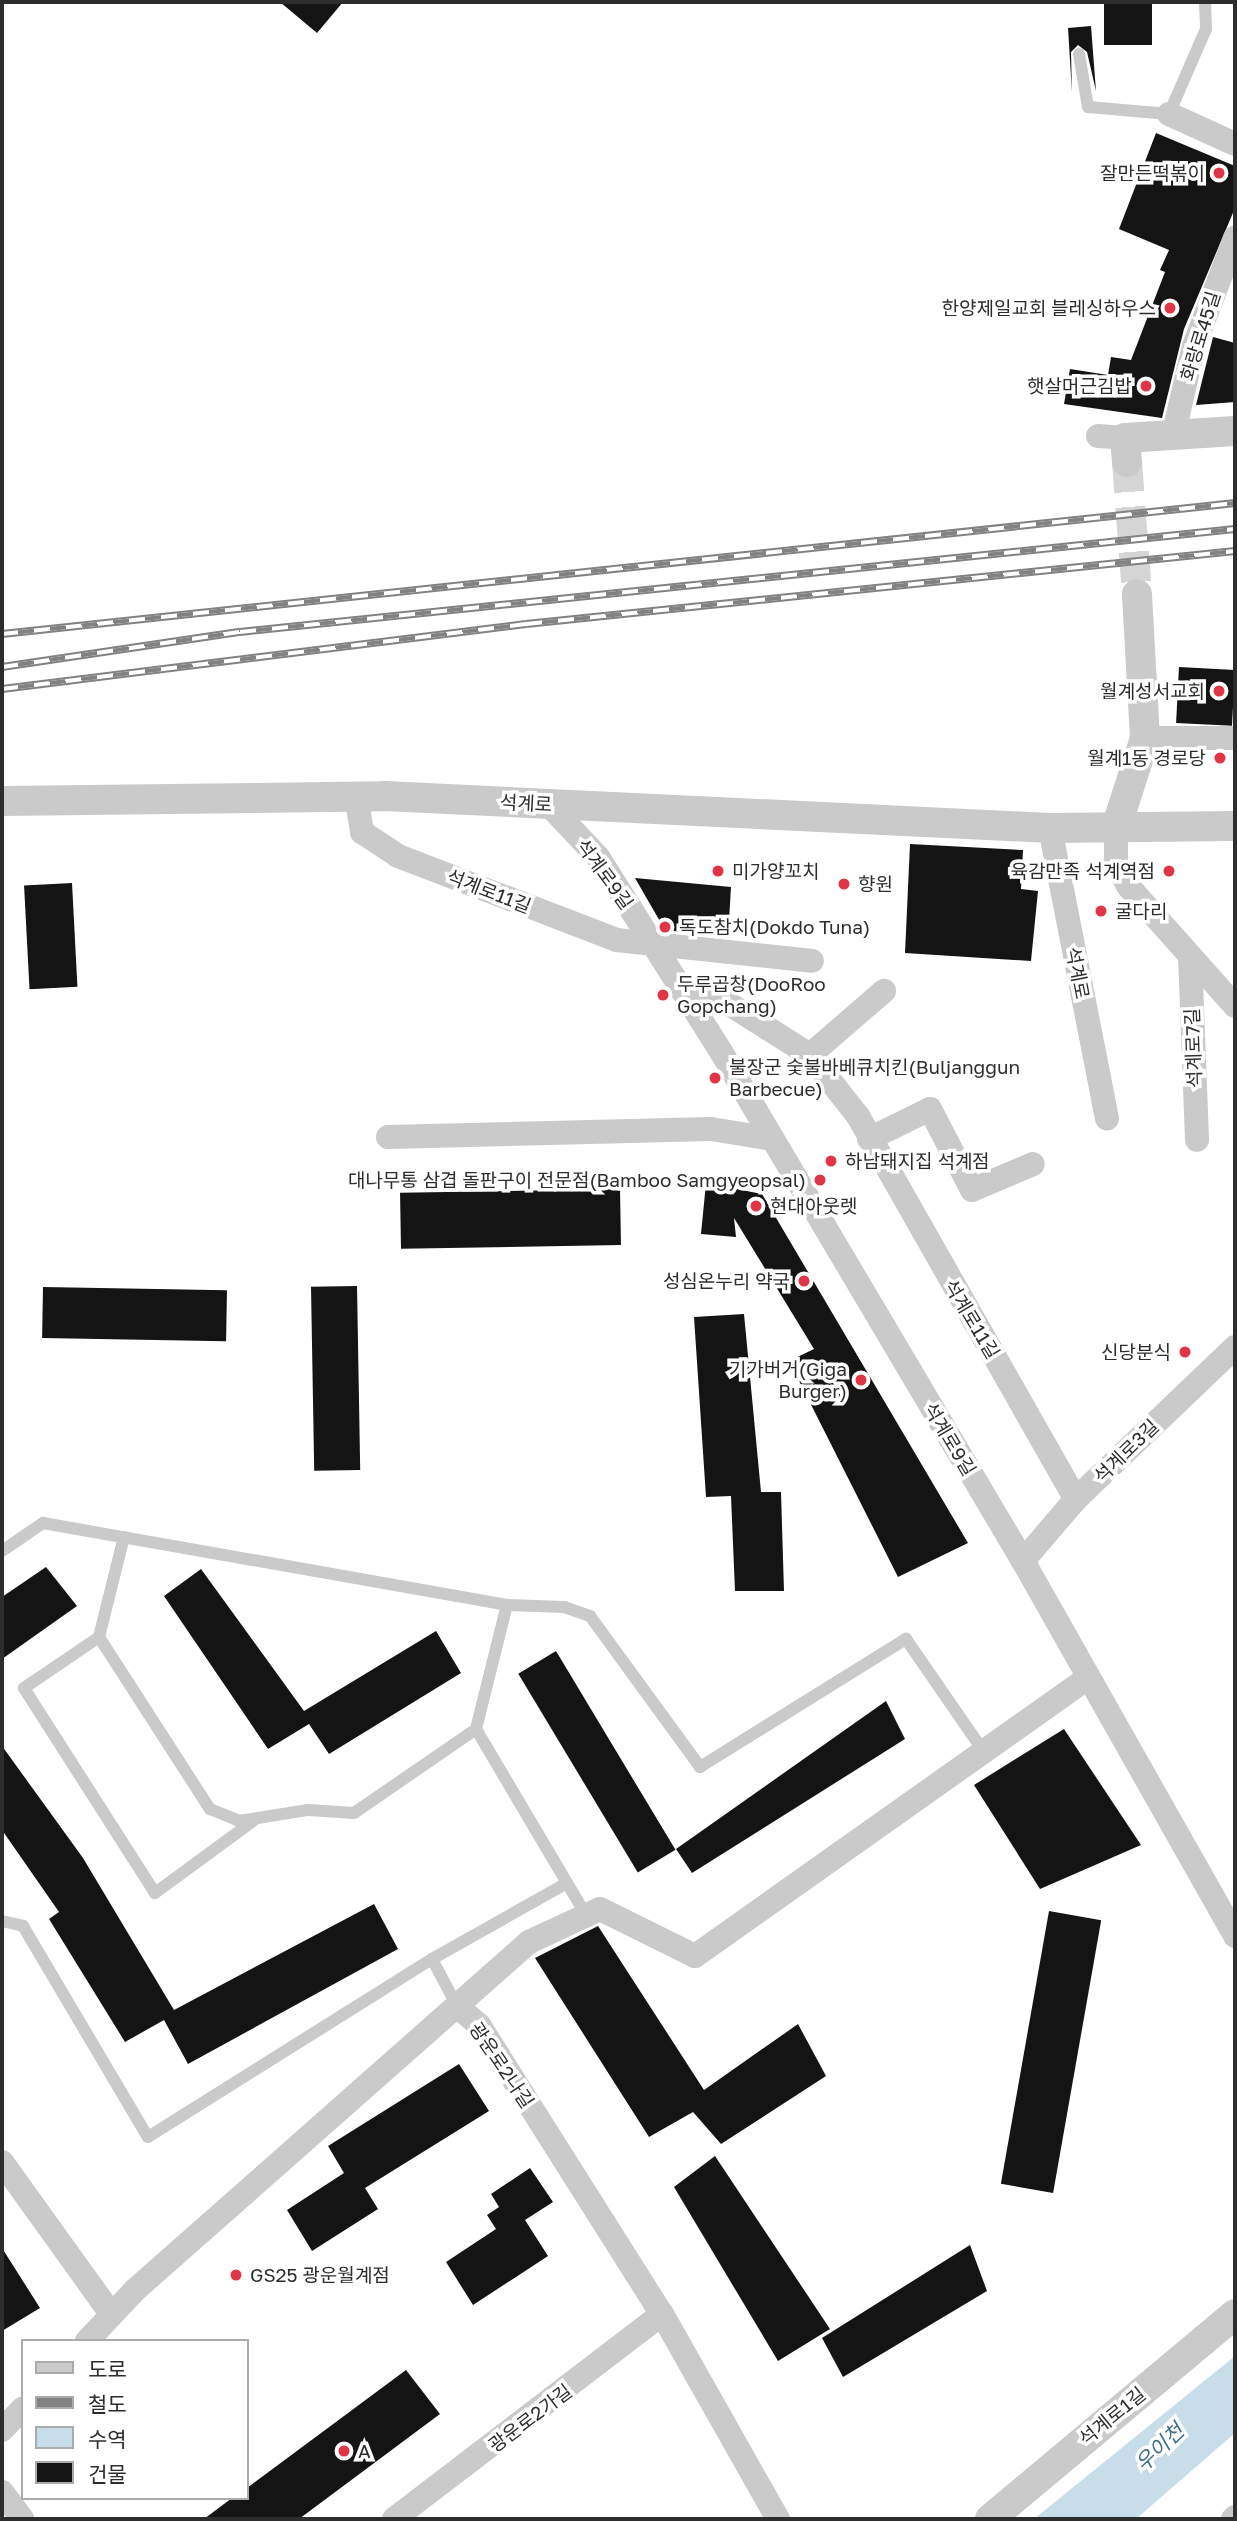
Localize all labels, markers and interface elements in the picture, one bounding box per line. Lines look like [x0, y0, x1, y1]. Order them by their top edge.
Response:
place label: 잘만든떡볶이 [1100, 162, 1205, 184]
marker: 잘만든떡볶이 [1211, 165, 1227, 181]
street label: 화랑로45길 [1176, 288, 1224, 384]
place label: 한양제일교회 블레싱하우스 [941, 297, 1156, 319]
marker: 한양제일교회 블레싱하우스 [1162, 300, 1178, 316]
place label: 햇살머근김밥 [1027, 375, 1132, 397]
marker: 햇살머근김밥 [1138, 378, 1154, 394]
place label: 월계성서교회 [1100, 680, 1205, 702]
marker: 월계성서교회 [1211, 683, 1227, 699]
place label: 월계1동 경로당 [1087, 747, 1206, 769]
marker: 월계1동 경로당 [1212, 750, 1228, 766]
street label: 석계로 [499, 790, 553, 816]
street label: 석계로9길 [572, 834, 638, 914]
place label: 미가양꼬치 [732, 860, 819, 882]
place label: 육감만족 석계역점 [1010, 860, 1155, 882]
marker: 미가양꼬치 [710, 863, 726, 879]
marker: 육감만족 석계역점 [1161, 863, 1177, 879]
street label: 석계로11길 [444, 865, 534, 917]
place label: 향원 [858, 873, 893, 895]
marker: 향원 [836, 876, 852, 892]
place label: 굴다리 [1115, 900, 1167, 922]
marker: 굴다리 [1093, 903, 1109, 919]
place label: 독도참치(Dokdo Tuna) [679, 916, 870, 938]
marker: 독도참치(Dokdo Tuna) [657, 919, 673, 935]
street label: 석계로 [1062, 945, 1094, 1001]
place label: 두루곱창(DooRoo Gopchang) [677, 973, 826, 1017]
marker: 두루곱창(DooRoo Gopchang) [655, 987, 671, 1003]
street label: 석계로7길 [1180, 1008, 1206, 1088]
place label: 불장군 숯불바베큐치킨(Buljanggun Barbecue) [729, 1056, 1020, 1100]
marker: 불장군 숯불바베큐치킨(Buljanggun Barbecue) [707, 1070, 723, 1086]
place label: 하남돼지집 석계점 [845, 1150, 990, 1172]
marker: 하남돼지집 석계점 [823, 1153, 839, 1169]
place label: 대나무통 삼겹 돌판구이 전문점(Bamboo Samgyeopsal) [348, 1169, 806, 1191]
marker: 대나무통 삼겹 돌판구이 전문점(Bamboo Samgyeopsal) [812, 1172, 828, 1188]
place label: 현대아웃렛 [770, 1195, 857, 1217]
marker: 현대아웃렛 [748, 1198, 764, 1214]
place label: 성심온누리 약국 [663, 1270, 790, 1292]
marker: 성심온누리 약국 [796, 1273, 812, 1289]
street label: 석계로11길 [939, 1275, 1005, 1363]
place label: 신당분식 [1101, 1341, 1171, 1363]
marker: 신당분식 [1177, 1344, 1193, 1360]
place label: 기가버거(Giga Burger) [729, 1358, 847, 1402]
marker: 기가버거(Giga Burger) [853, 1372, 869, 1388]
street label: 석계로9길 [919, 1398, 981, 1480]
street label: 석계로3길 [1089, 1415, 1163, 1487]
street label: 광운로2나길 [465, 2018, 539, 2112]
place label: GS25 광운월계점 [250, 2264, 390, 2286]
marker: GS25 광운월계점 [228, 2267, 244, 2283]
legend [21, 2339, 248, 2500]
text: 도로 [88, 2356, 127, 2382]
street label: 광운로2가길 [484, 2379, 576, 2457]
street label: 석계로1길 [1074, 2382, 1150, 2450]
text: 철도 [88, 2391, 127, 2417]
water label: 우이천 [1129, 2418, 1189, 2476]
text: 수역 [88, 2426, 127, 2452]
place label: A [358, 2440, 371, 2462]
marker: A [336, 2443, 352, 2459]
text: 건물 [88, 2461, 127, 2487]

